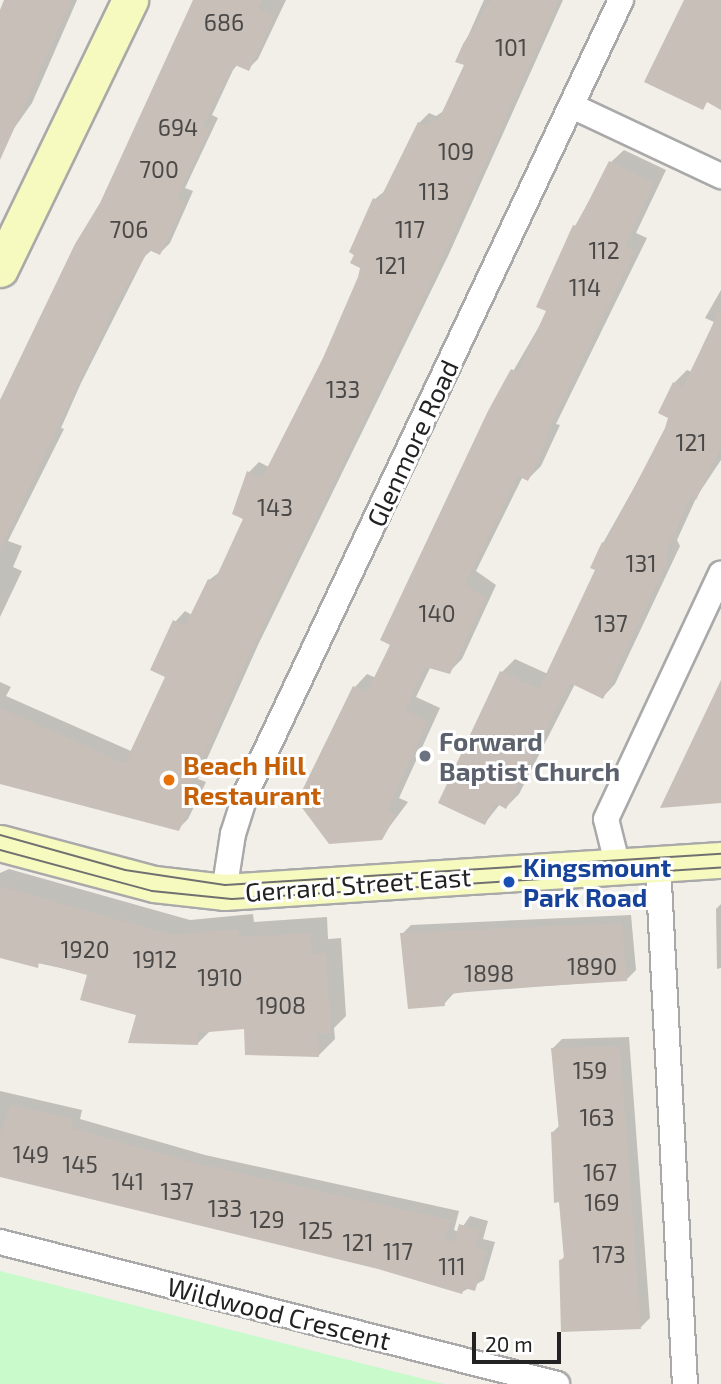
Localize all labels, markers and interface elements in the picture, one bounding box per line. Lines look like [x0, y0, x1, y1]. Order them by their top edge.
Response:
house number: 686 [204, 8, 244, 36]
house number: 101 [495, 33, 527, 61]
house number: 694 [158, 113, 198, 141]
house number: 109 [438, 137, 474, 165]
house number: 700 [139, 155, 179, 183]
house number: 113 [418, 177, 450, 205]
house number: 706 [110, 215, 148, 243]
house number: 117 [395, 215, 425, 243]
house number: 112 [588, 236, 620, 264]
house number: 121 [375, 251, 407, 279]
house number: 114 [569, 273, 601, 301]
street label: Glenmore Road [360, 355, 464, 531]
house number: 133 [326, 375, 360, 403]
house number: 121 [675, 428, 707, 456]
house number: 143 [257, 493, 293, 521]
house number: 131 [625, 549, 657, 577]
house number: 140 [418, 599, 456, 627]
house number: 137 [594, 609, 628, 637]
place label: Forward Baptist Church [439, 725, 620, 786]
marker: Forward Baptist Church [417, 748, 433, 764]
place label: Beach Hill Restaurant [183, 749, 321, 810]
marker: Beach Hill Restaurant [161, 772, 177, 788]
place label: Kingsmount Park Road [523, 851, 671, 912]
street label: Gerrard Street East [244, 861, 472, 907]
marker: Kingsmount Park Road [501, 874, 517, 890]
house number: 1920 [60, 935, 110, 963]
house number: 1912 [133, 945, 177, 973]
house number: 1890 [567, 952, 617, 980]
house number: 1898 [464, 959, 514, 987]
house number: 1910 [197, 963, 243, 991]
house number: 1908 [256, 991, 306, 1019]
house number: 159 [573, 1056, 607, 1084]
house number: 163 [579, 1103, 615, 1131]
house number: 149 [13, 1140, 49, 1168]
house number: 145 [62, 1150, 98, 1178]
house number: 167 [583, 1158, 617, 1186]
house number: 141 [112, 1167, 144, 1195]
house number: 137 [160, 1177, 194, 1205]
house number: 169 [584, 1188, 620, 1216]
house number: 133 [208, 1194, 242, 1222]
house number: 129 [249, 1205, 285, 1233]
house number: 125 [299, 1216, 333, 1244]
house number: 121 [342, 1228, 374, 1256]
house number: 117 [383, 1237, 413, 1265]
house number: 173 [592, 1240, 626, 1268]
house number: 111 [438, 1252, 466, 1280]
street label: Wildwood Crescent [164, 1270, 394, 1356]
scale bar [476, 1318, 565, 1362]
text: 20 m [485, 1331, 533, 1356]

